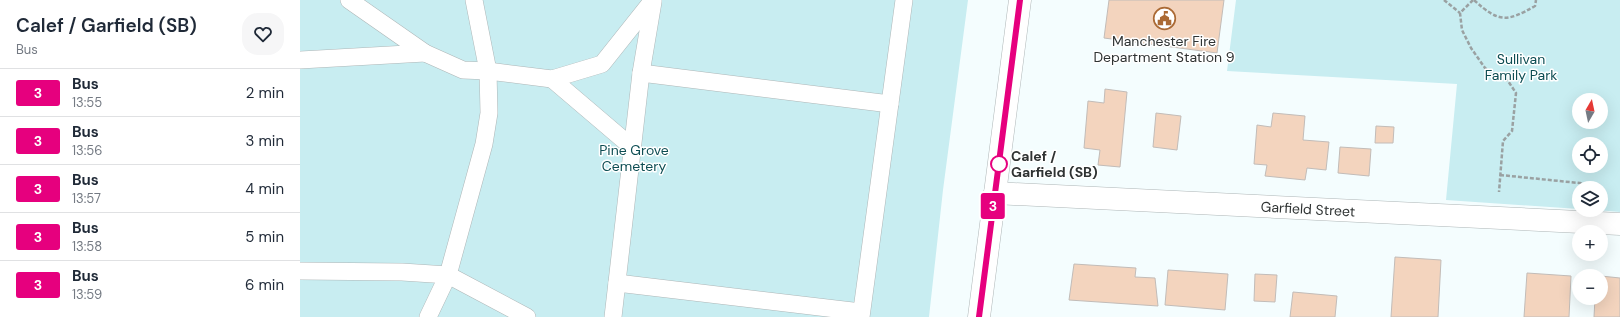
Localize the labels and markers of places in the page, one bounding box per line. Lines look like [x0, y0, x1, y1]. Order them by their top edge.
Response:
public building icon: Manchester Fire Department Station 9 [1151, 6, 1177, 32]
place label: Manchester Fire Department Station 9 [1093, 32, 1235, 66]
place label: Calef / Garfield (SB) [1011, 147, 1098, 181]
marker: Calef / Garfield (SB) [990, 155, 1008, 173]

